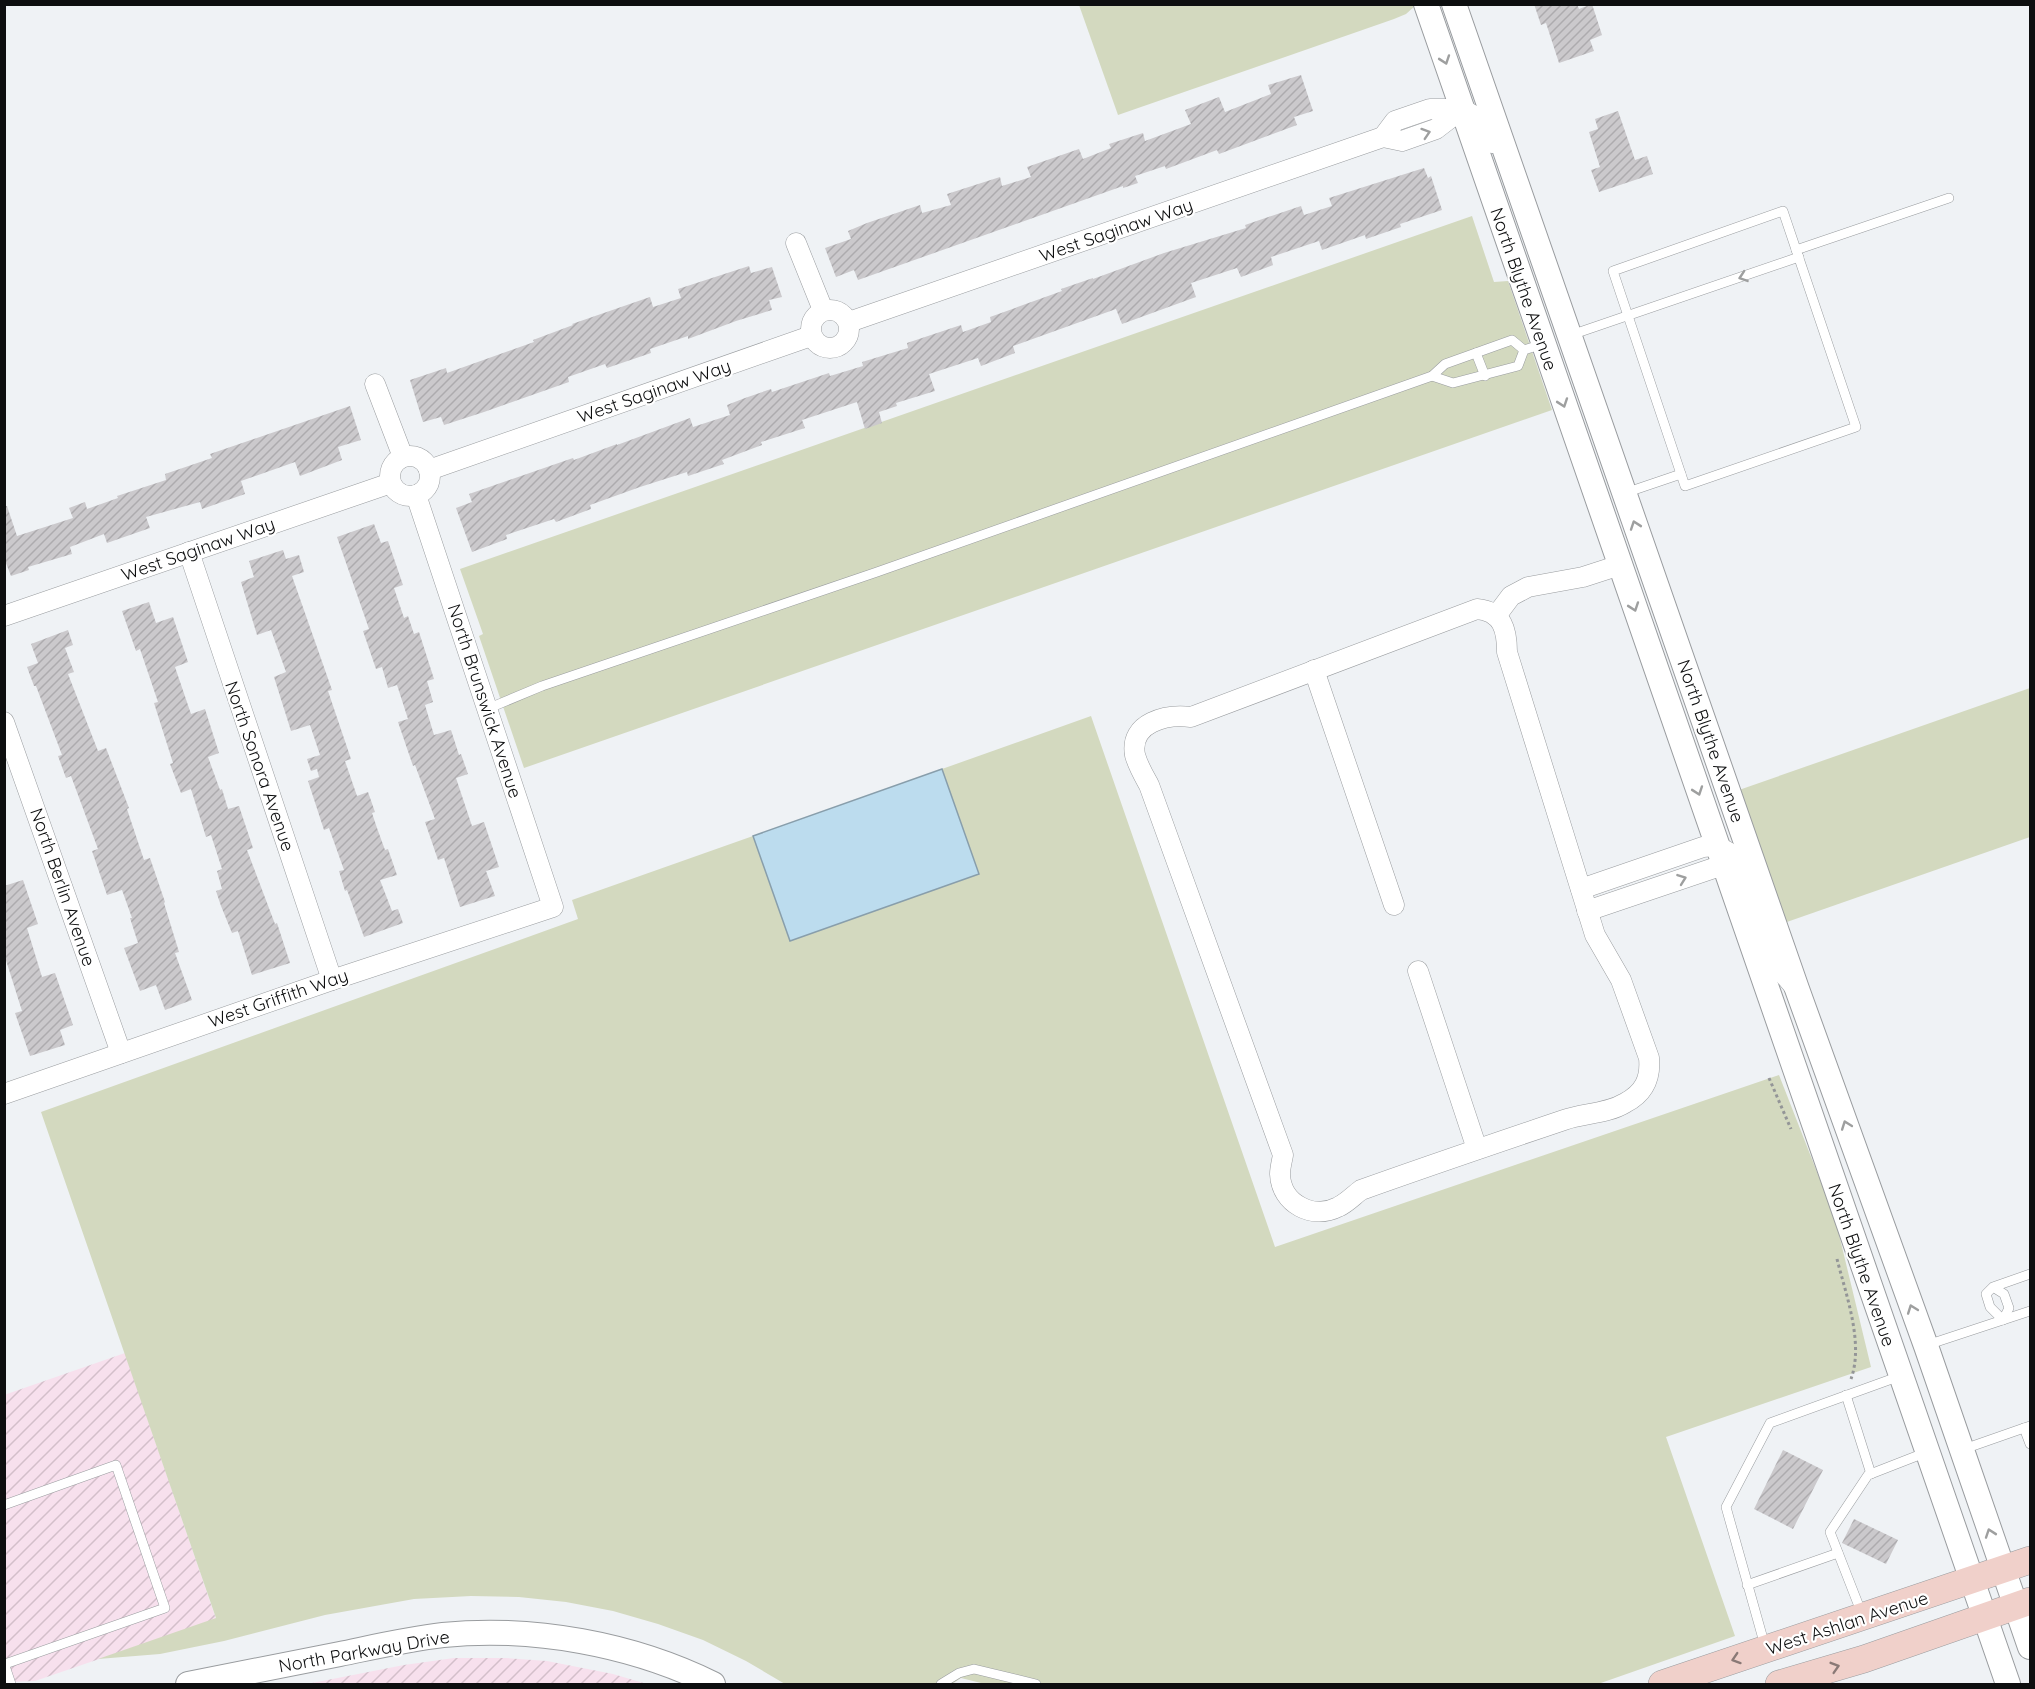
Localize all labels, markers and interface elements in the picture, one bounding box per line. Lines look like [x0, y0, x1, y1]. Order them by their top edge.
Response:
one-way arrow [1438, 54, 1451, 65]
one-way arrow [1420, 128, 1431, 140]
street label: West Saginaw Way [1036, 193, 1196, 267]
street label: North Blythe Avenue [1485, 204, 1563, 374]
one-way arrow [1739, 269, 1749, 282]
street label: West Saginaw Way [574, 354, 734, 428]
one-way arrow [1556, 397, 1569, 408]
street label: West Saginaw Way [118, 512, 278, 586]
one-way arrow [1630, 520, 1643, 531]
street label: North Brunswick Avenue [443, 601, 527, 801]
one-way arrow [1627, 601, 1639, 612]
street label: North Blythe Avenue [1672, 656, 1750, 826]
street label: North Sonora Avenue [220, 678, 300, 854]
one-way arrow [1690, 786, 1703, 796]
street label: North Berlin Avenue [25, 805, 101, 969]
one-way arrow [1677, 873, 1687, 886]
street label: West Griffith Way [205, 963, 351, 1033]
one-way arrow [1840, 1120, 1853, 1131]
street label: North Blythe Avenue [1823, 1180, 1901, 1350]
one-way arrow [1907, 1304, 1920, 1314]
one-way arrow [1984, 1528, 1997, 1538]
street label: West Ashlan Avenue [1763, 1586, 1931, 1660]
street label: North Parkway Drive [277, 1625, 451, 1677]
one-way arrow [1731, 1652, 1742, 1665]
one-way arrow [1829, 1662, 1840, 1674]

